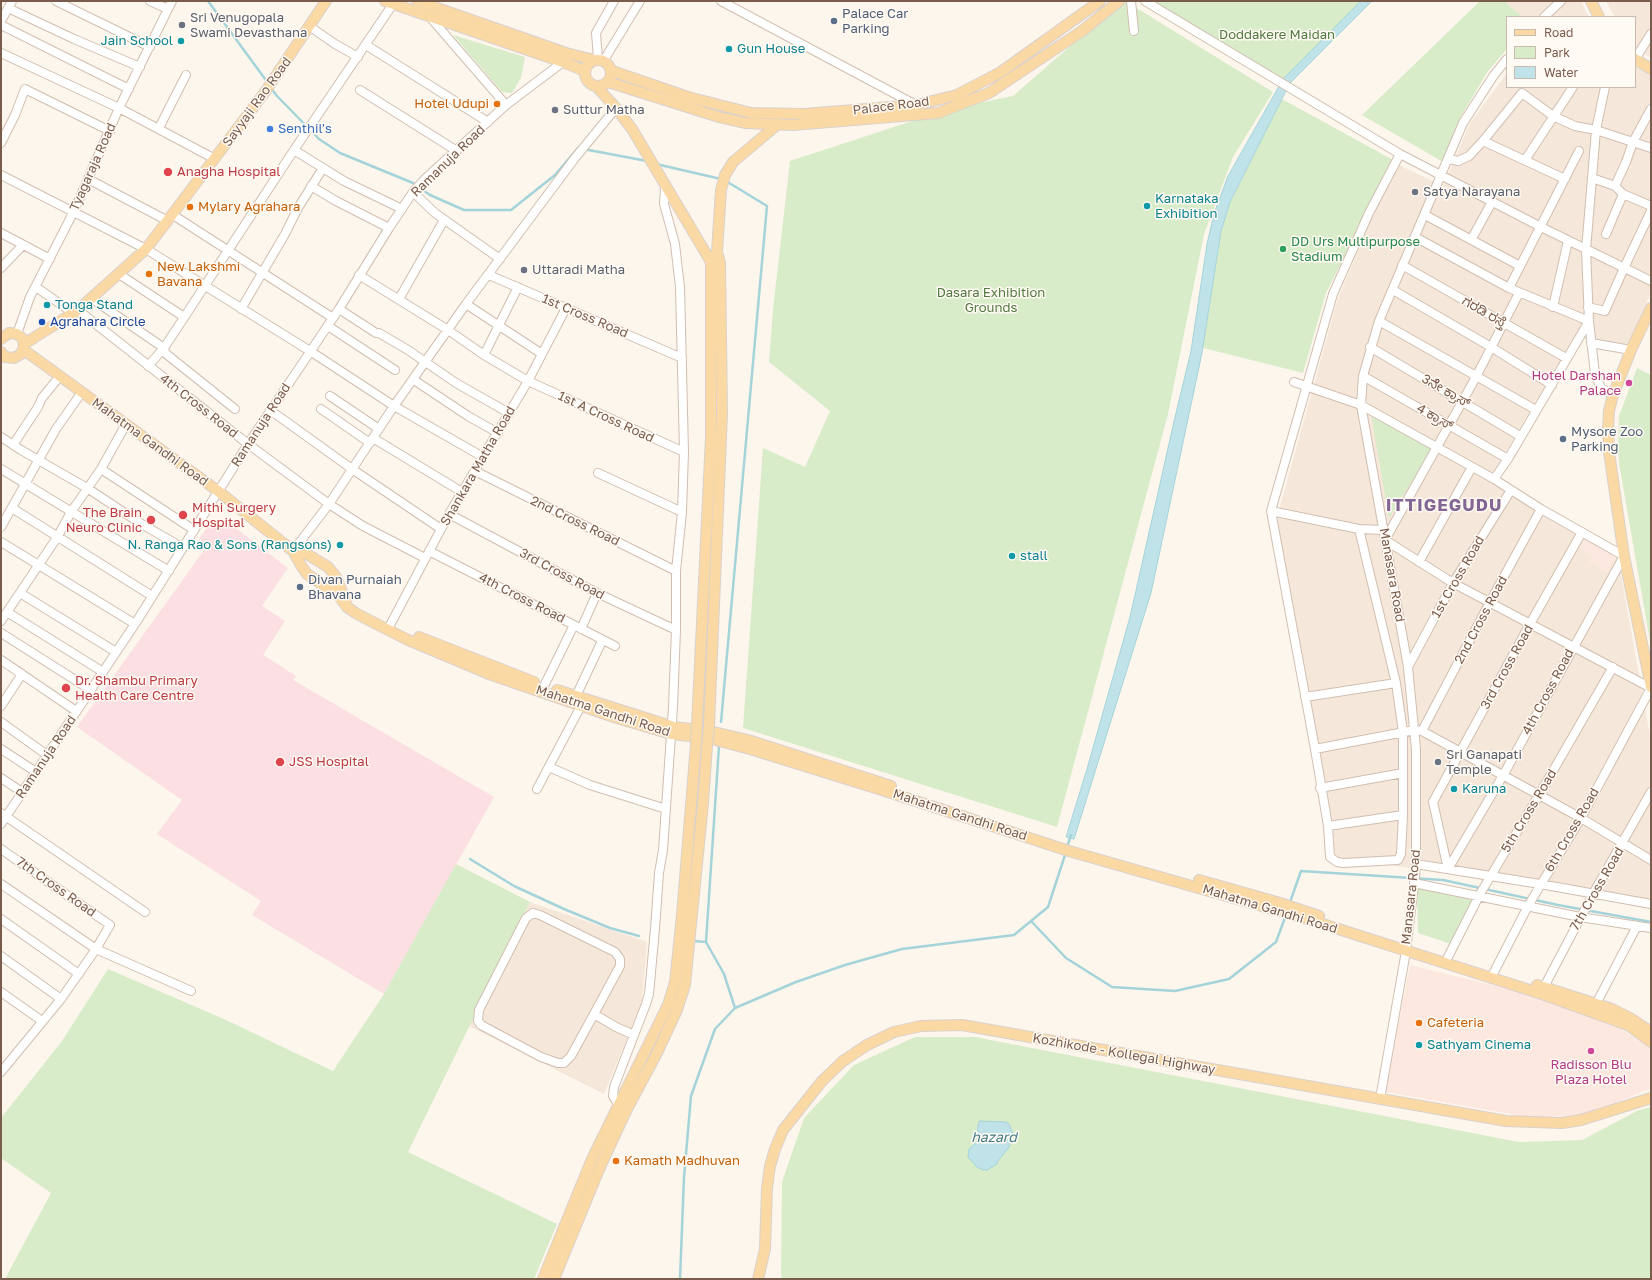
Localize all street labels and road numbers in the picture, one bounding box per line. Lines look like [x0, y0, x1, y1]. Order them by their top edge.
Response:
street label: Sayyaji Rao Road [219, 54, 295, 150]
street label: Palace Road [852, 94, 930, 118]
street label: Tyagaraja Road [67, 121, 119, 213]
street label: Ramanuja Road [408, 122, 488, 200]
street label: 1st Cross Road [540, 291, 630, 341]
street label: ಗರಡಿ ರಸ್ತೆ [1459, 293, 1509, 331]
street label: 4th Cross Road [157, 371, 241, 441]
street label: 3ನೆೇ ಕ್ರಾಸ್ [1419, 371, 1473, 411]
street label: Ramanuja Road [228, 380, 294, 470]
street label: 1st A Cross Road [556, 388, 656, 446]
street label: Mahatma Gandhi Road [89, 395, 211, 489]
street label: 4 ಕ್ರಾಸ್ [1414, 400, 1456, 434]
street label: Shankara Matha Road [437, 403, 519, 529]
street label: 2nd Cross Road [528, 493, 622, 549]
street label: Manasara Road [1376, 527, 1408, 623]
street label: 1st Cross Road [1428, 533, 1488, 621]
street label: 3rd Cross Road [517, 545, 607, 603]
street label: 4th Cross Road [476, 570, 568, 626]
street label: 2nd Cross Road [1451, 573, 1511, 667]
street label: 3rd Cross Road [1477, 622, 1537, 712]
street label: 4th Cross Road [1519, 646, 1577, 738]
street label: Mahatma Gandhi Road [534, 682, 672, 740]
street label: Ramanuja Road [12, 713, 80, 801]
street label: 5th Cross Road [1498, 767, 1560, 855]
street label: 6th Cross Road [1542, 785, 1602, 875]
street label: Mahatma Gandhi Road [891, 786, 1029, 844]
street label: 7th Cross Road [1567, 844, 1627, 934]
street label: Manasara Road [1398, 849, 1424, 945]
street label: 7th Cross Road [13, 854, 99, 920]
street label: Mahatma Gandhi Road [1201, 881, 1339, 937]
street label: Kozhikode - Kollegal Highway [1031, 1030, 1217, 1078]

